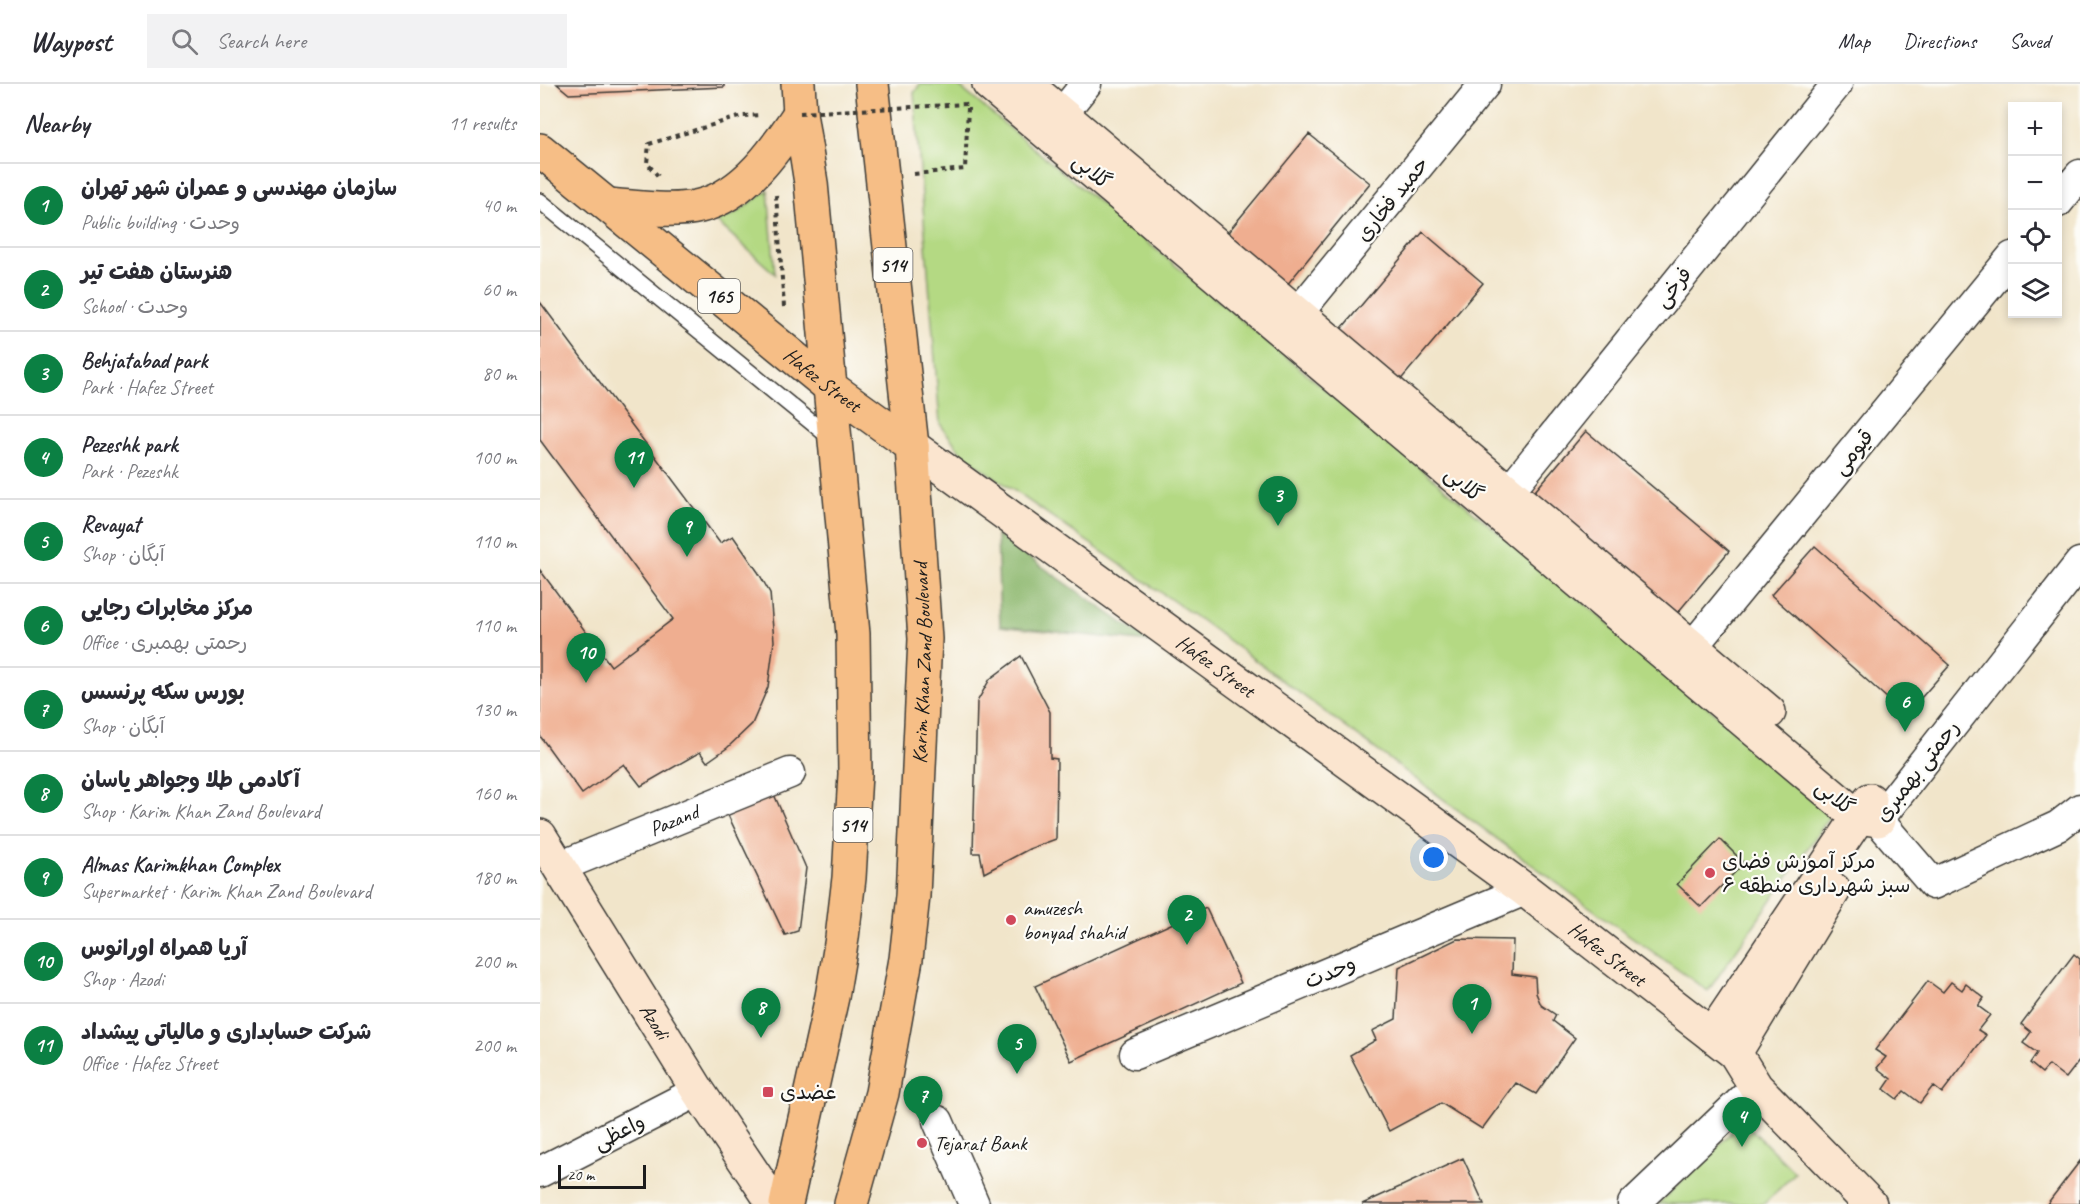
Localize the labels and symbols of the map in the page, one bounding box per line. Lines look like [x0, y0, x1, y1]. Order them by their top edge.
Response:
street label: گلابی [1067, 147, 1117, 195]
street label: حمید فخاری [1350, 151, 1434, 247]
road number: 514 [874, 248, 912, 282]
street label: فرخی [1649, 261, 1698, 313]
road number: 165 [698, 279, 740, 313]
street label: Hafez Street [778, 341, 868, 419]
street label: قیومی [1827, 424, 1880, 481]
pin: 11 [614, 438, 653, 488]
street label: گلابی [1439, 460, 1489, 508]
pin: 3 [1258, 476, 1298, 526]
pin: 9 [668, 508, 706, 557]
street label: Karim Khan Zand Boulevard [906, 558, 938, 764]
street label: Hafez Street [1171, 629, 1262, 704]
pin: 10 [566, 634, 606, 683]
pin: 6 [1886, 682, 1924, 732]
street label: رحمتی بهمبری [1869, 715, 1966, 828]
street label: گلابی [1810, 773, 1860, 821]
street label: Pazand [645, 798, 705, 842]
road number: 514 [834, 808, 872, 842]
your location [1419, 843, 1448, 872]
place label: مرکز آموزش فضای سبز شهرداری منطقه ۶ [1722, 848, 1910, 898]
marker: مرکز آموزش فضای سبز شهرداری منطقه ۶ [1703, 866, 1717, 880]
place label: amuzesh bonyad shahid [1023, 895, 1129, 945]
pin: 2 [1168, 896, 1206, 945]
marker: amuzesh bonyad shahid [1004, 913, 1018, 927]
street label: Hafez Street [1563, 916, 1653, 993]
street label: وحدت [1300, 950, 1360, 994]
pin: 1 [1452, 984, 1492, 1034]
pin: 8 [742, 988, 780, 1038]
street label: Azodi [634, 999, 677, 1047]
pin: 5 [998, 1024, 1036, 1074]
pin: 7 [904, 1076, 943, 1126]
place label: عضدی [780, 1079, 836, 1105]
marker: عضدی [761, 1085, 775, 1099]
pin: 4 [1722, 1098, 1762, 1147]
street label: واعظی [589, 1108, 650, 1157]
place label: Tejarat Bank [934, 1130, 1028, 1156]
marker: Tejarat Bank [915, 1136, 929, 1150]
scale bar [558, 1162, 646, 1190]

